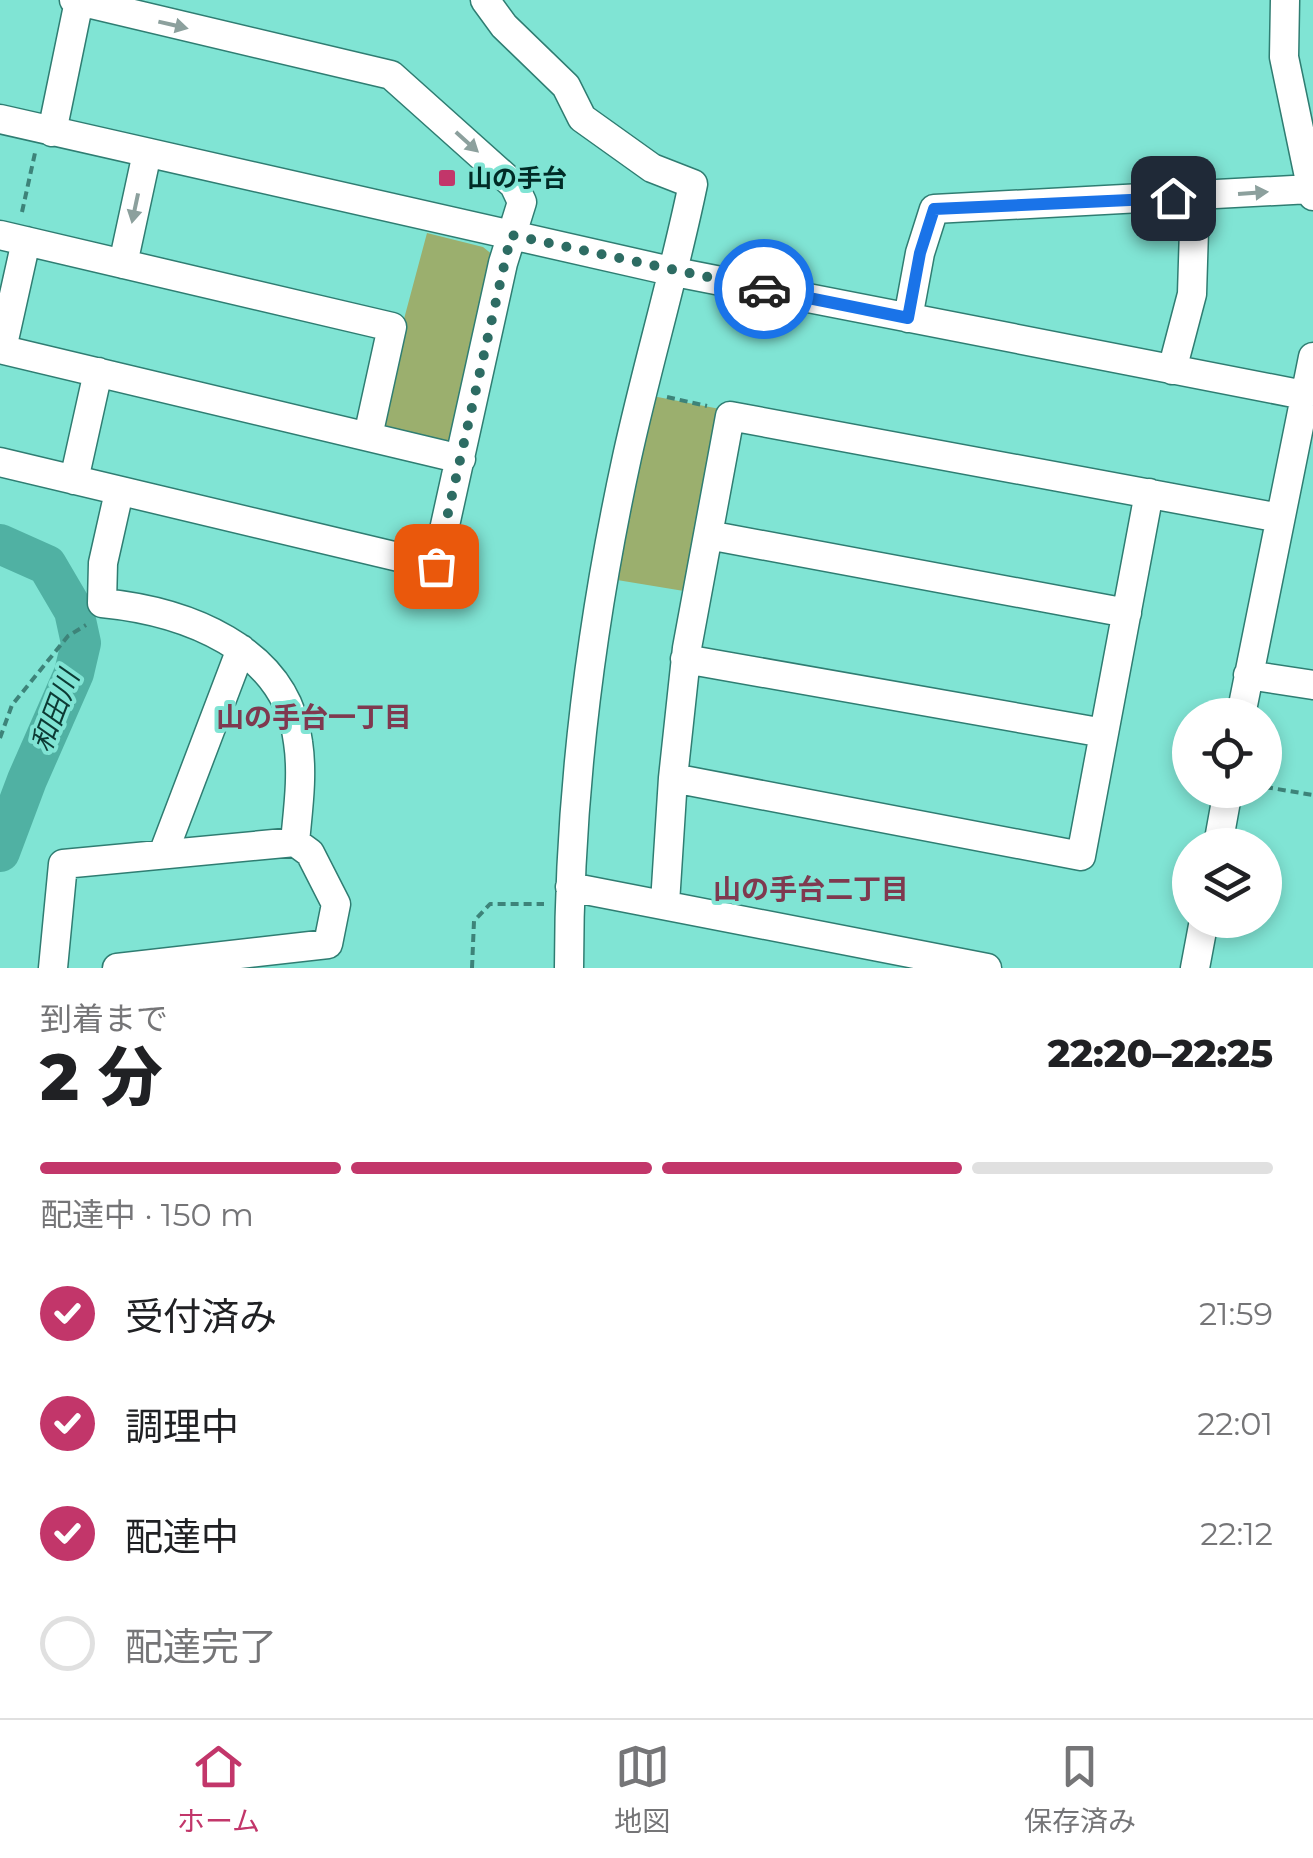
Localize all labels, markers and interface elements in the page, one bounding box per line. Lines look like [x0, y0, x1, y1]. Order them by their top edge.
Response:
one-way arrow [158, 18, 189, 33]
one-way arrow [454, 131, 479, 153]
pin [1131, 156, 1216, 241]
place label: 山の手台 [467, 163, 567, 193]
marker: 山の手台 [436, 167, 458, 189]
icon: home [1146, 171, 1201, 226]
one-way arrow [1238, 185, 1269, 201]
one-way arrow [127, 193, 142, 224]
courier [714, 239, 814, 339]
icon: car [737, 262, 792, 317]
pin [394, 524, 479, 609]
icon: bag [409, 539, 464, 594]
water label: 和田川 [24, 663, 87, 756]
map controls [1172, 698, 1282, 938]
button: locate [1172, 698, 1282, 808]
district label: 山の手台一丁目 [216, 700, 412, 734]
button: layers [1172, 828, 1282, 938]
district label: 山の手台二丁目 [713, 872, 909, 906]
text: 到着まで [40, 999, 168, 1038]
text: 22:20–22:25 [1047, 1030, 1273, 1077]
text: 2 分 [40, 1037, 163, 1116]
text: 配達中 · 150 m [40, 1195, 254, 1234]
icon: check [40, 1286, 95, 1341]
text: 受付済み [125, 1293, 277, 1340]
text: 21:59 [1199, 1294, 1273, 1333]
icon: check [40, 1396, 95, 1451]
text: 調理中 [125, 1403, 239, 1450]
text: 22:01 [1197, 1404, 1273, 1443]
icon: check [40, 1506, 95, 1561]
text: 配達中 [125, 1513, 239, 1560]
text: 22:12 [1200, 1514, 1273, 1553]
text: 配達完了 [125, 1623, 277, 1670]
tab: ホーム [177, 1739, 260, 1839]
tab: 地図 [614, 1739, 670, 1839]
tab: 保存済み [1024, 1739, 1136, 1839]

